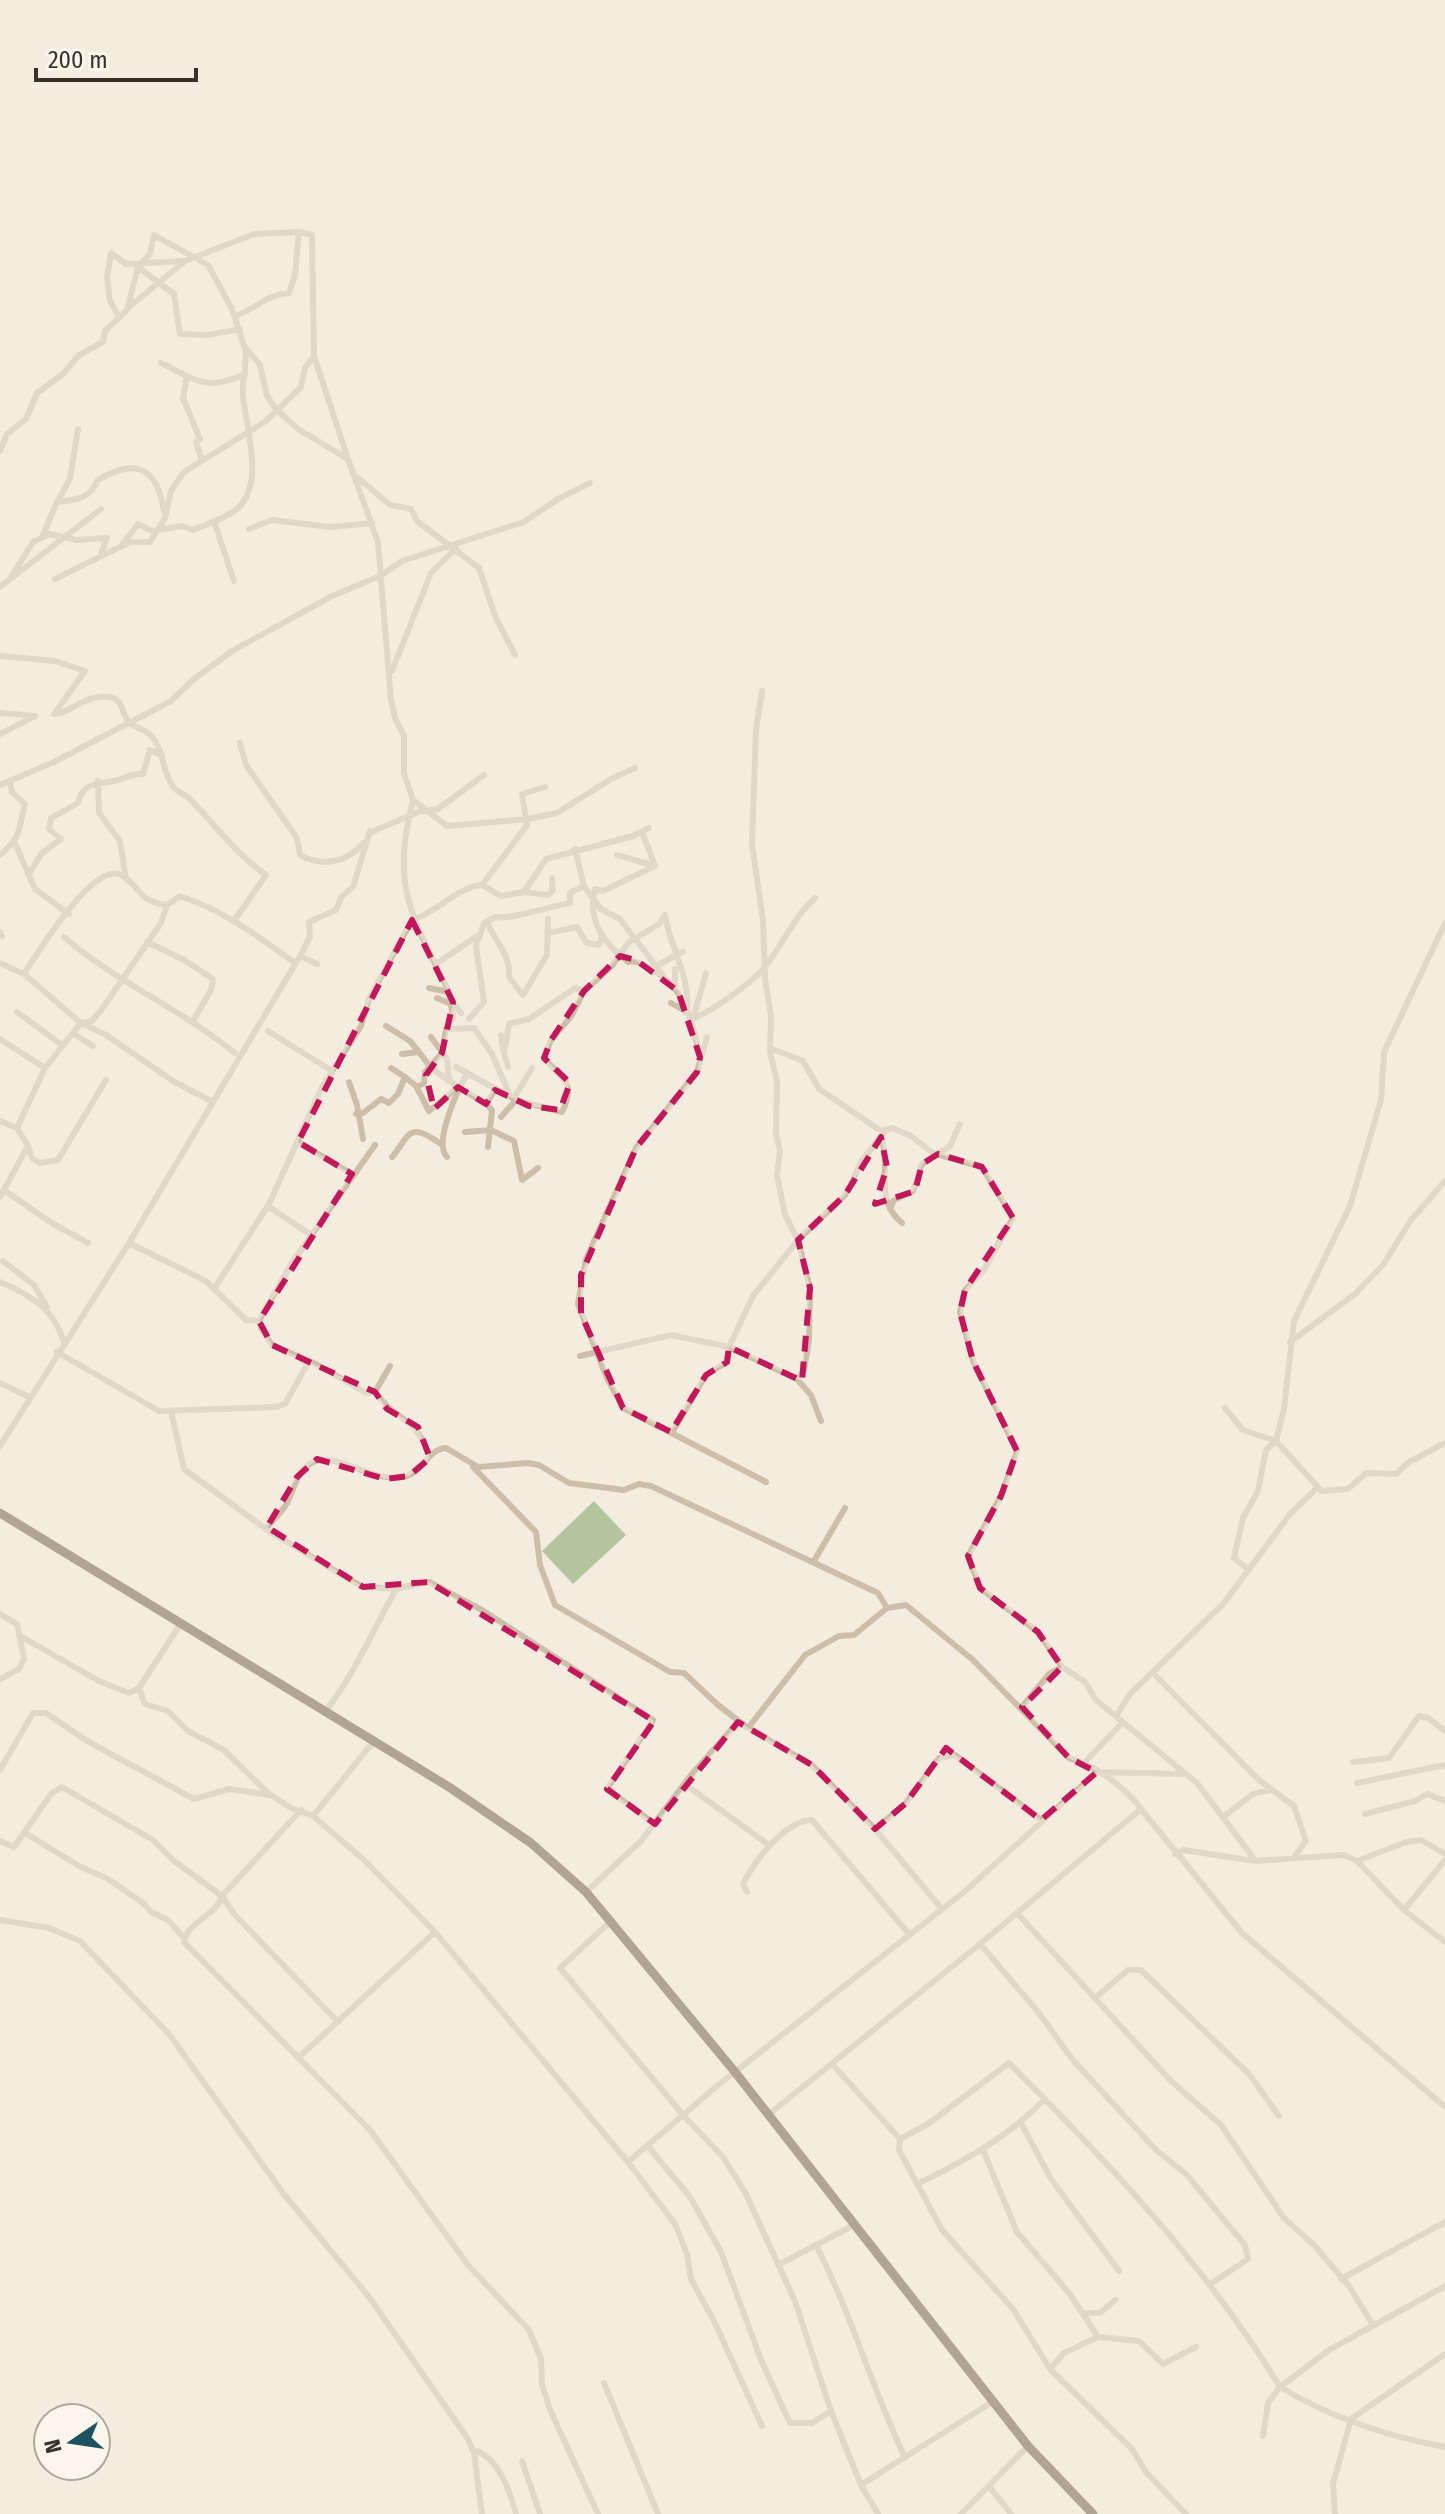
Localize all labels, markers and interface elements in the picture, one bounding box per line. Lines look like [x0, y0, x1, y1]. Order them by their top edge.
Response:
scale bar [36, 32, 196, 82]
text: 200 m [48, 46, 108, 74]
north arrow [32, 2402, 112, 2482]
text: N [38, 2437, 68, 2456]

